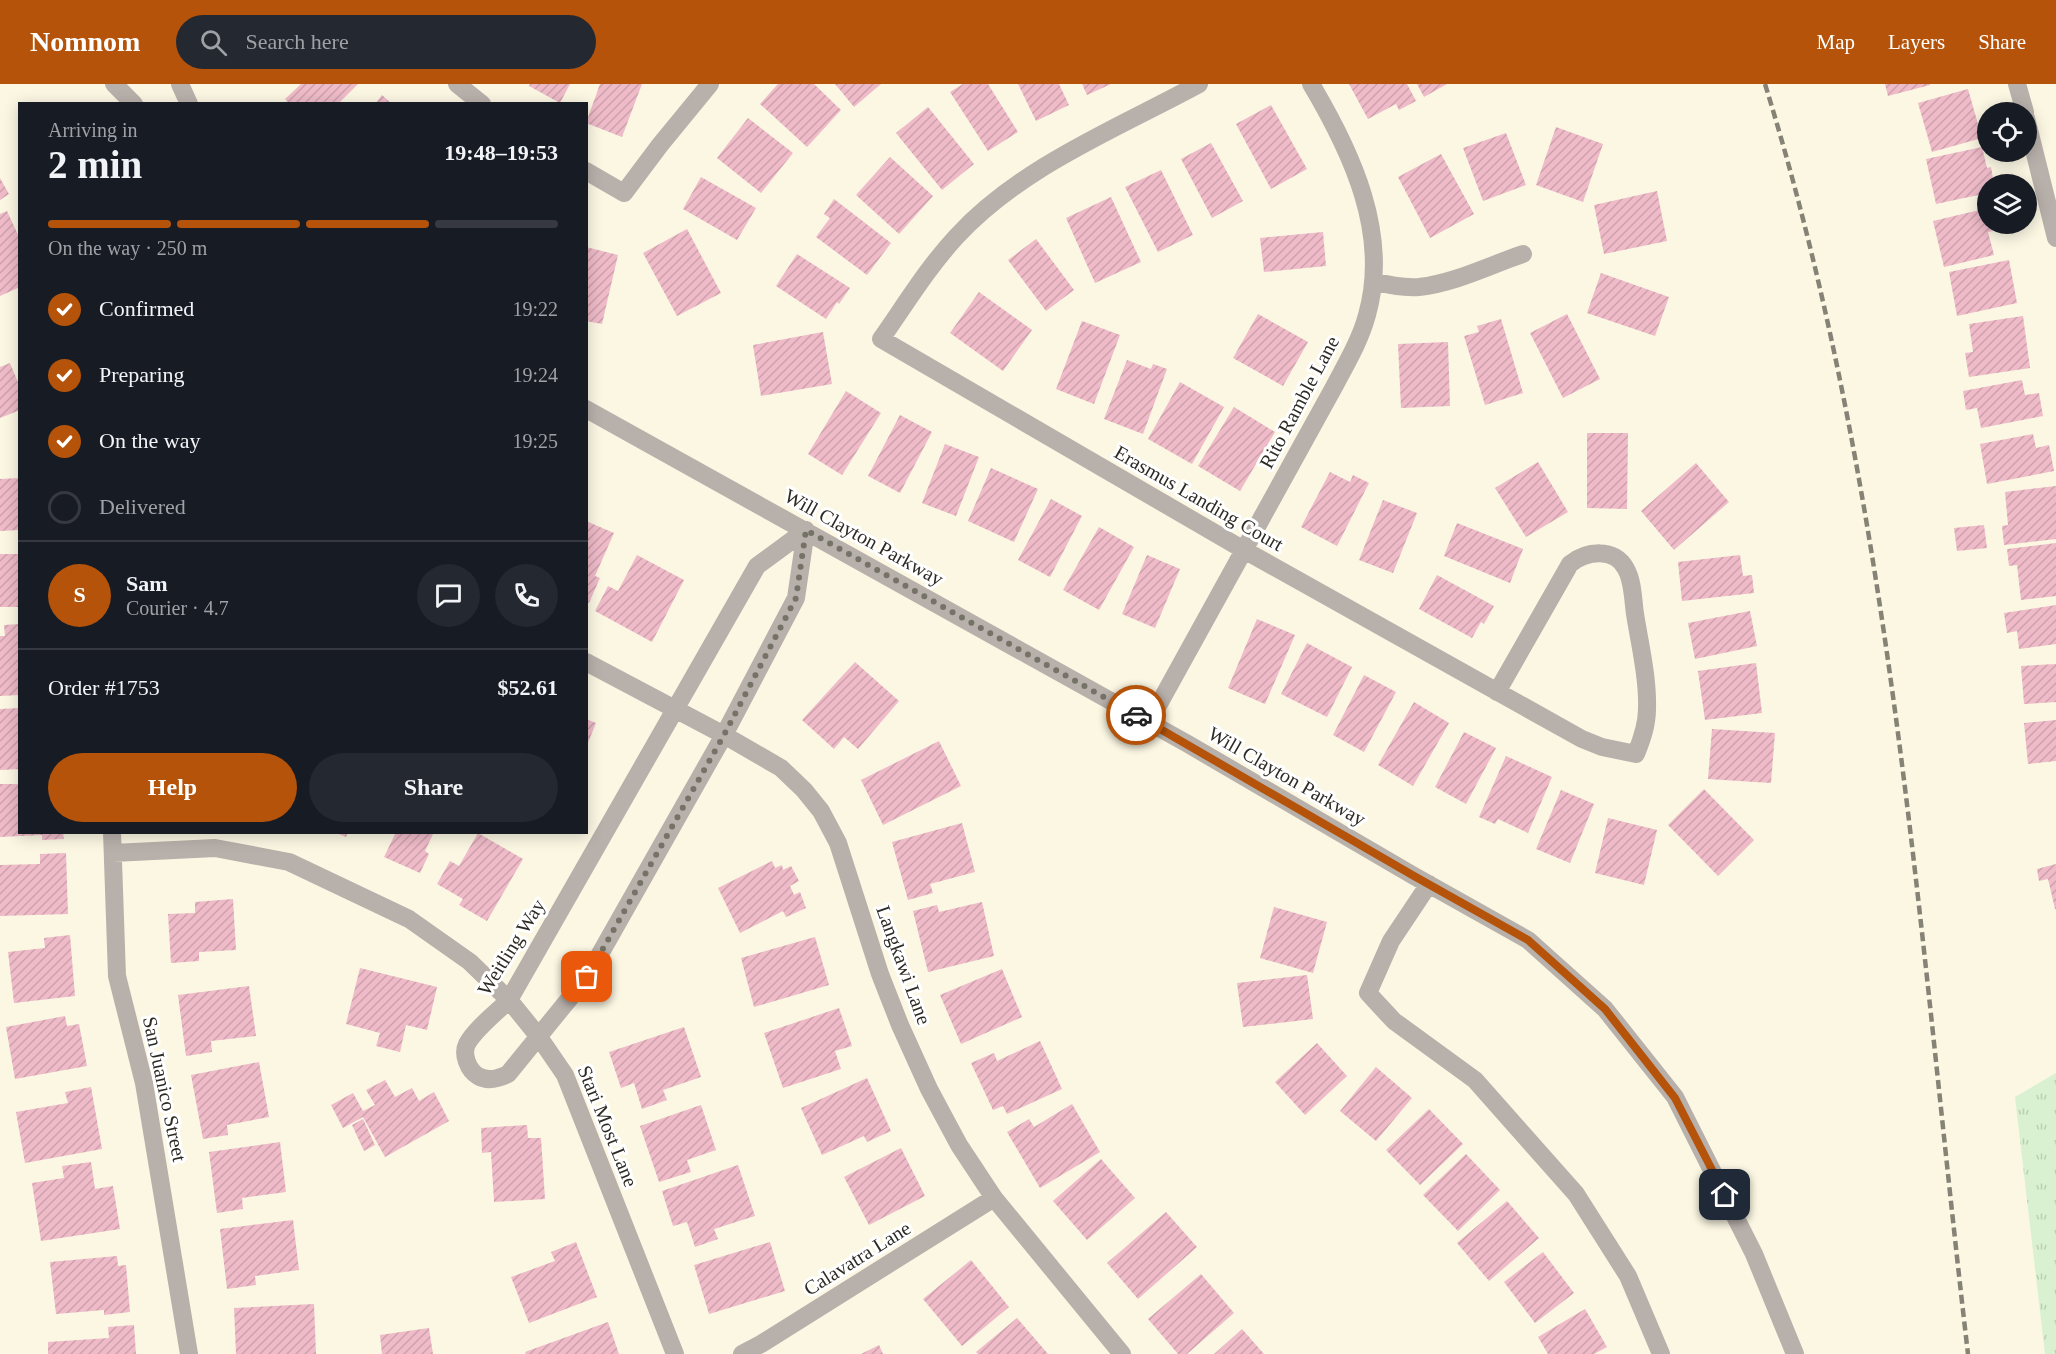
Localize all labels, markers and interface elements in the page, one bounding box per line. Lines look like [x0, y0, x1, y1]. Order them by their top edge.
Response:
search box [176, 15, 596, 69]
text: Nomnom [30, 26, 140, 57]
icon: search [197, 26, 230, 59]
text: Search here [245, 29, 349, 54]
text: Map [1817, 30, 1855, 54]
text: Layers [1888, 30, 1945, 54]
text: Share [1978, 30, 2026, 54]
map controls [1977, 102, 2037, 234]
button: locate [1977, 102, 2037, 162]
text: Arriving in [48, 119, 137, 141]
text: 19:48–19:53 [444, 140, 558, 165]
text: 2 min [48, 143, 142, 186]
button: layers [1977, 174, 2037, 234]
text: On the way · 250 m [48, 237, 207, 259]
icon: check [48, 293, 81, 326]
text: Confirmed [99, 296, 194, 321]
text: 19:22 [512, 298, 558, 320]
street label: Rito Ramble Lane [1255, 332, 1343, 472]
icon: check [48, 359, 81, 392]
text: Preparing [99, 362, 185, 387]
text: 19:24 [512, 364, 558, 386]
icon: check [48, 425, 81, 458]
text: On the way [99, 428, 200, 453]
text: 19:25 [512, 430, 558, 452]
street label: Erasmus Landing Court [1110, 441, 1288, 556]
street label: Will Clayton Parkway [780, 484, 947, 591]
text: Delivered [99, 494, 186, 519]
button: chat [417, 564, 480, 627]
button: phone [495, 564, 558, 627]
text: Sam [126, 571, 168, 596]
text: S [73, 582, 86, 607]
text: Courier · 4.7 [126, 597, 229, 619]
text: Order #1753 [48, 675, 160, 700]
text: $52.61 [498, 675, 558, 700]
courier [1106, 685, 1166, 745]
icon: car [1120, 699, 1153, 732]
street label: Will Clayton Parkway [1204, 722, 1370, 831]
button: Help [48, 753, 297, 822]
button: Share [309, 753, 558, 822]
street label: Weitling Way [473, 895, 550, 1000]
street label: Langkawi Lane [871, 903, 936, 1028]
pin [561, 951, 612, 1002]
icon: bag [570, 960, 603, 993]
street label: San Juanico Street [139, 1014, 191, 1164]
street label: Stari Most Lane [574, 1062, 642, 1190]
pin [1699, 1169, 1750, 1220]
icon: home [1708, 1178, 1741, 1211]
street label: Calavatra Lane [800, 1216, 914, 1300]

